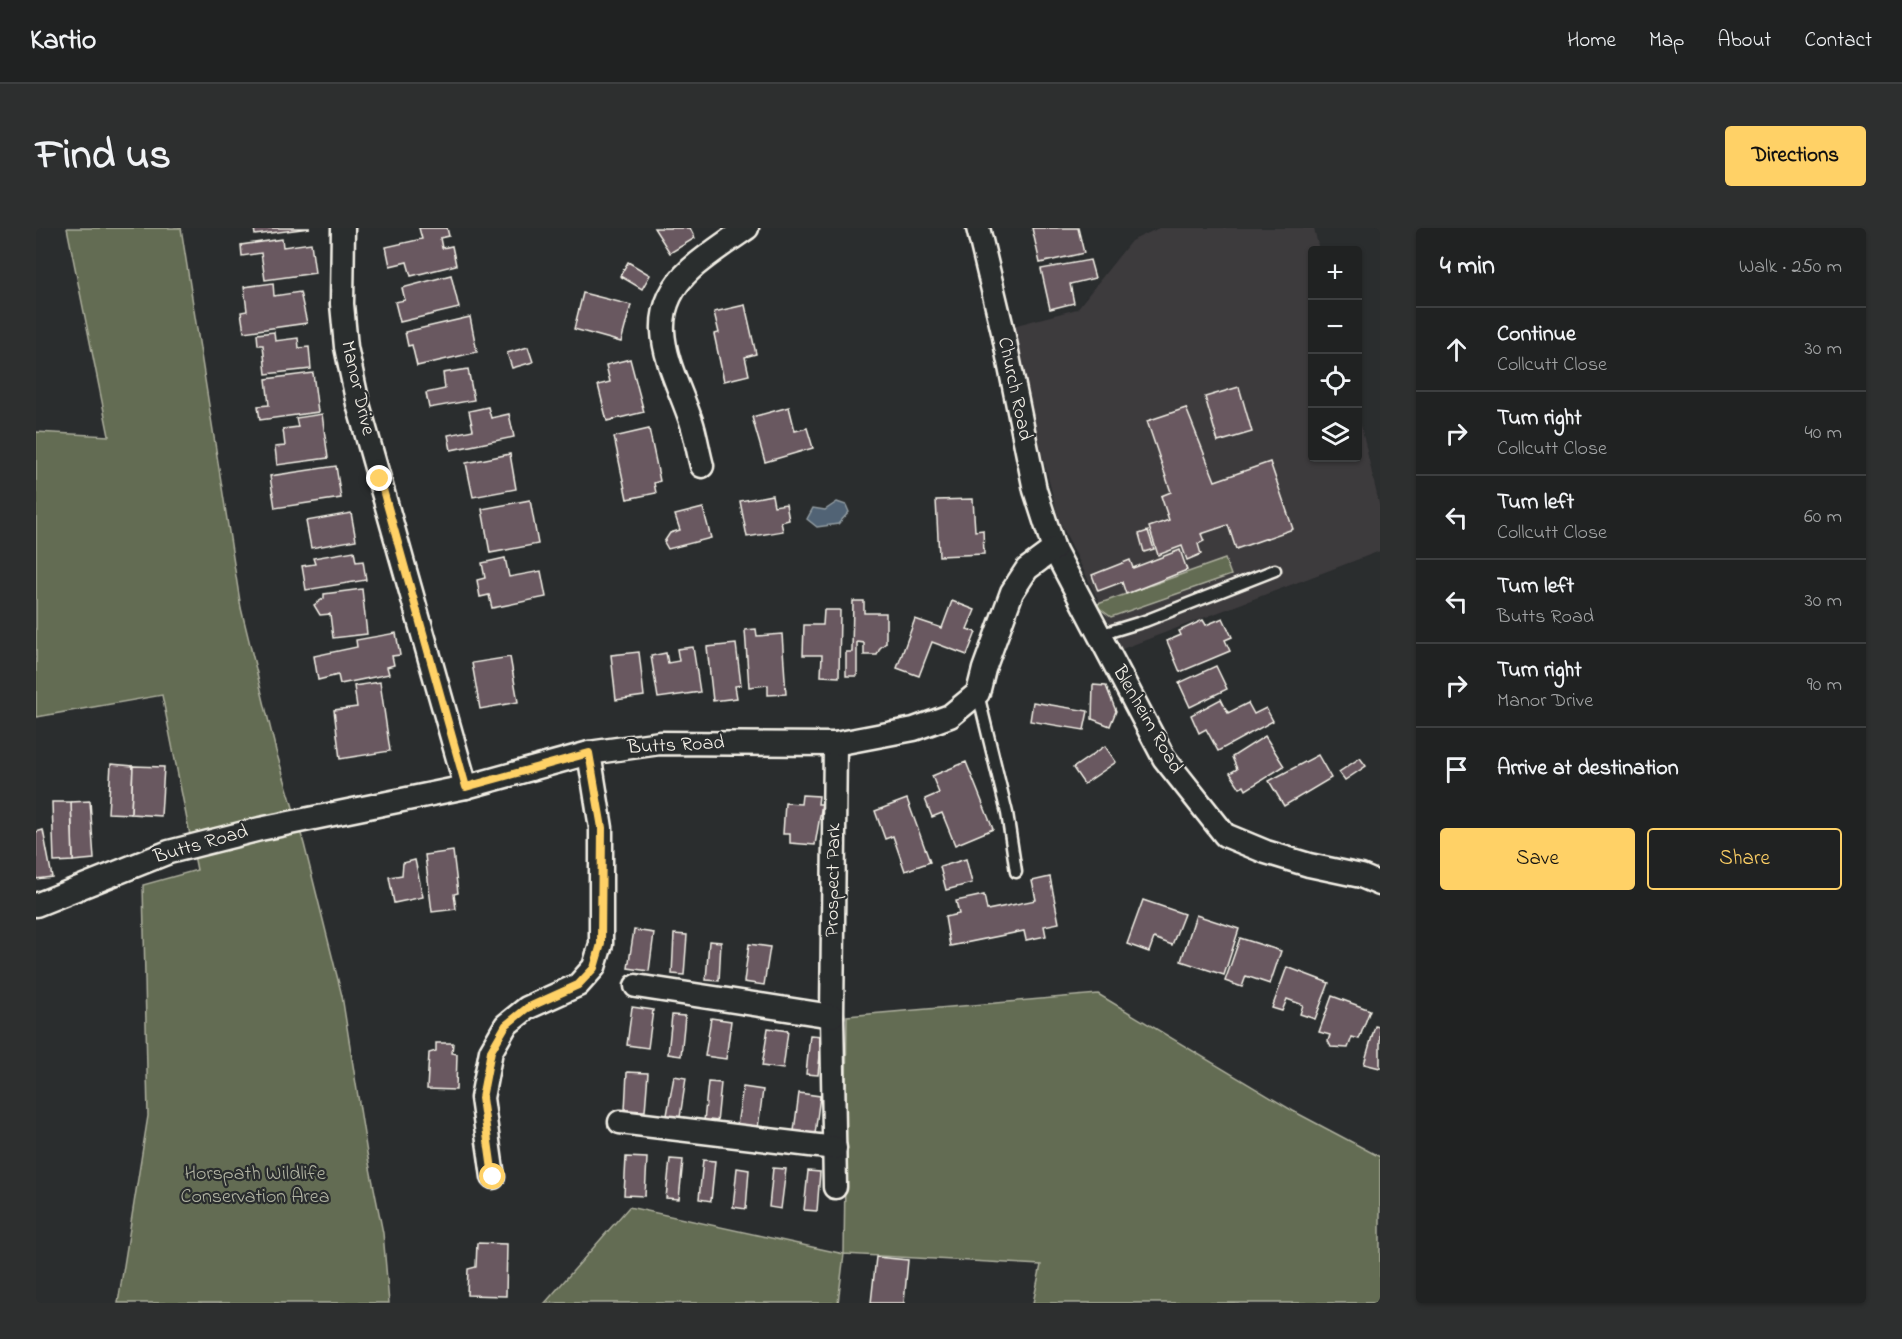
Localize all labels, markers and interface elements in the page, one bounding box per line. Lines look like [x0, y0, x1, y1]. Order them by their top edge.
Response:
text: Kartio [30, 21, 96, 62]
text: Home [1567, 26, 1616, 56]
text: Map [1649, 26, 1684, 56]
text: About [1717, 26, 1771, 56]
text: Contact [1804, 26, 1872, 56]
text: Find us [36, 126, 171, 187]
button: Directions [1725, 126, 1866, 186]
map controls [1308, 246, 1362, 462]
button: + [1308, 246, 1362, 300]
text: 4 min [1440, 248, 1495, 286]
text: Walk · 250 m [1739, 253, 1842, 282]
button: − [1308, 300, 1362, 354]
text: Continue [1497, 319, 1576, 351]
icon: ahead [1440, 333, 1473, 366]
street label: Church Road [989, 335, 1039, 443]
text: 30 m [1805, 335, 1842, 364]
street label: Manor Drive [332, 338, 382, 438]
text: Collcutt Close [1497, 351, 1607, 380]
button: locate [1308, 354, 1362, 408]
text: Turn right [1497, 403, 1582, 435]
button: layers [1308, 408, 1362, 462]
icon: right [1440, 417, 1473, 450]
text: 40 m [1805, 419, 1842, 448]
text: Collcutt Close [1497, 435, 1607, 464]
route end [366, 465, 392, 491]
text: Turn left [1497, 487, 1574, 519]
icon: left [1440, 501, 1473, 534]
text: 60 m [1804, 503, 1842, 532]
text: Collcutt Close [1497, 519, 1607, 548]
text: Turn left [1497, 571, 1574, 603]
icon: left [1440, 585, 1473, 618]
text: 30 m [1805, 587, 1842, 616]
text: Butts Road [1497, 603, 1594, 632]
text: Turn right [1497, 655, 1582, 687]
street label: Blenheim Road [1104, 660, 1190, 779]
icon: right [1440, 669, 1473, 702]
text: 90 m [1807, 671, 1842, 700]
text: Manor Drive [1497, 687, 1593, 716]
street label: Butts Road [626, 729, 725, 763]
icon: arrive [1440, 753, 1473, 786]
text: Arrive at destination [1497, 753, 1679, 785]
street label: Butts Road [149, 818, 252, 873]
street label: Prospect Park [819, 823, 849, 937]
button: Save [1440, 828, 1635, 890]
button: Share [1647, 828, 1842, 890]
park label: Horspath Wildlife Conservation Area [181, 1160, 329, 1212]
route start [479, 1163, 505, 1189]

